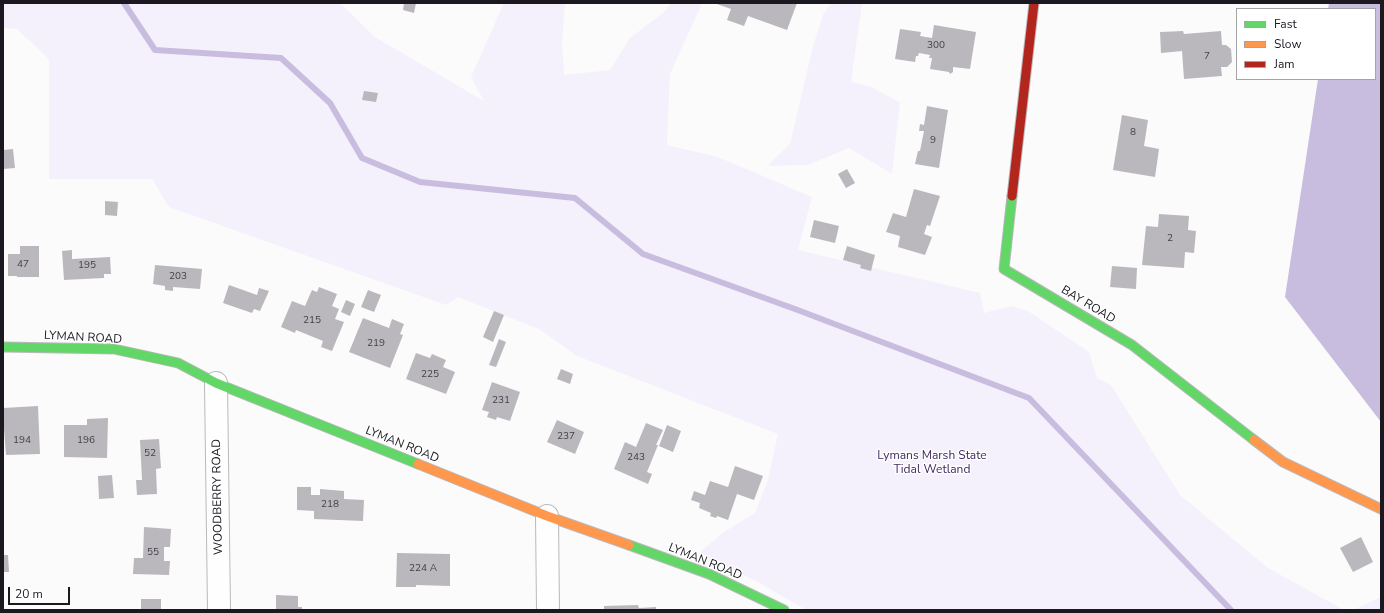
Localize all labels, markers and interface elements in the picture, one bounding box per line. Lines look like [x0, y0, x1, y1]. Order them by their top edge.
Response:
legend [1236, 8, 1376, 80]
text: Fast [1274, 16, 1297, 32]
text: Slow [1274, 36, 1302, 52]
house number: 300 [927, 40, 945, 52]
house number: 7 [1204, 51, 1210, 63]
text: Jam [1274, 56, 1295, 72]
house number: 8 [1130, 127, 1136, 139]
house number: 9 [930, 135, 936, 147]
house number: 2 [1167, 233, 1173, 245]
house number: 47 [17, 259, 29, 271]
house number: 195 [78, 260, 96, 272]
house number: 203 [169, 271, 187, 283]
street label: BAY ROAD [1058, 283, 1118, 327]
house number: 215 [303, 315, 321, 327]
street label: LYMAN ROAD [44, 329, 122, 347]
house number: 219 [367, 338, 385, 350]
house number: 225 [421, 369, 439, 381]
house number: 231 [492, 395, 510, 407]
street label: LYMAN ROAD [363, 424, 441, 466]
house number: 237 [557, 431, 575, 443]
house number: 194 [13, 435, 31, 447]
house number: 196 [77, 435, 95, 447]
street label: WOODBERRY ROAD [210, 439, 226, 555]
house number: 52 [144, 448, 156, 460]
park label: Lymans Marsh State Tidal Wetland [877, 449, 987, 477]
house number: 243 [627, 452, 645, 464]
house number: 218 [321, 499, 339, 511]
street label: LYMAN ROAD [666, 541, 744, 583]
house number: 55 [147, 547, 159, 559]
house number: 224 A [409, 563, 437, 575]
scale bar [10, 579, 72, 605]
text: 20 m [15, 586, 43, 602]

